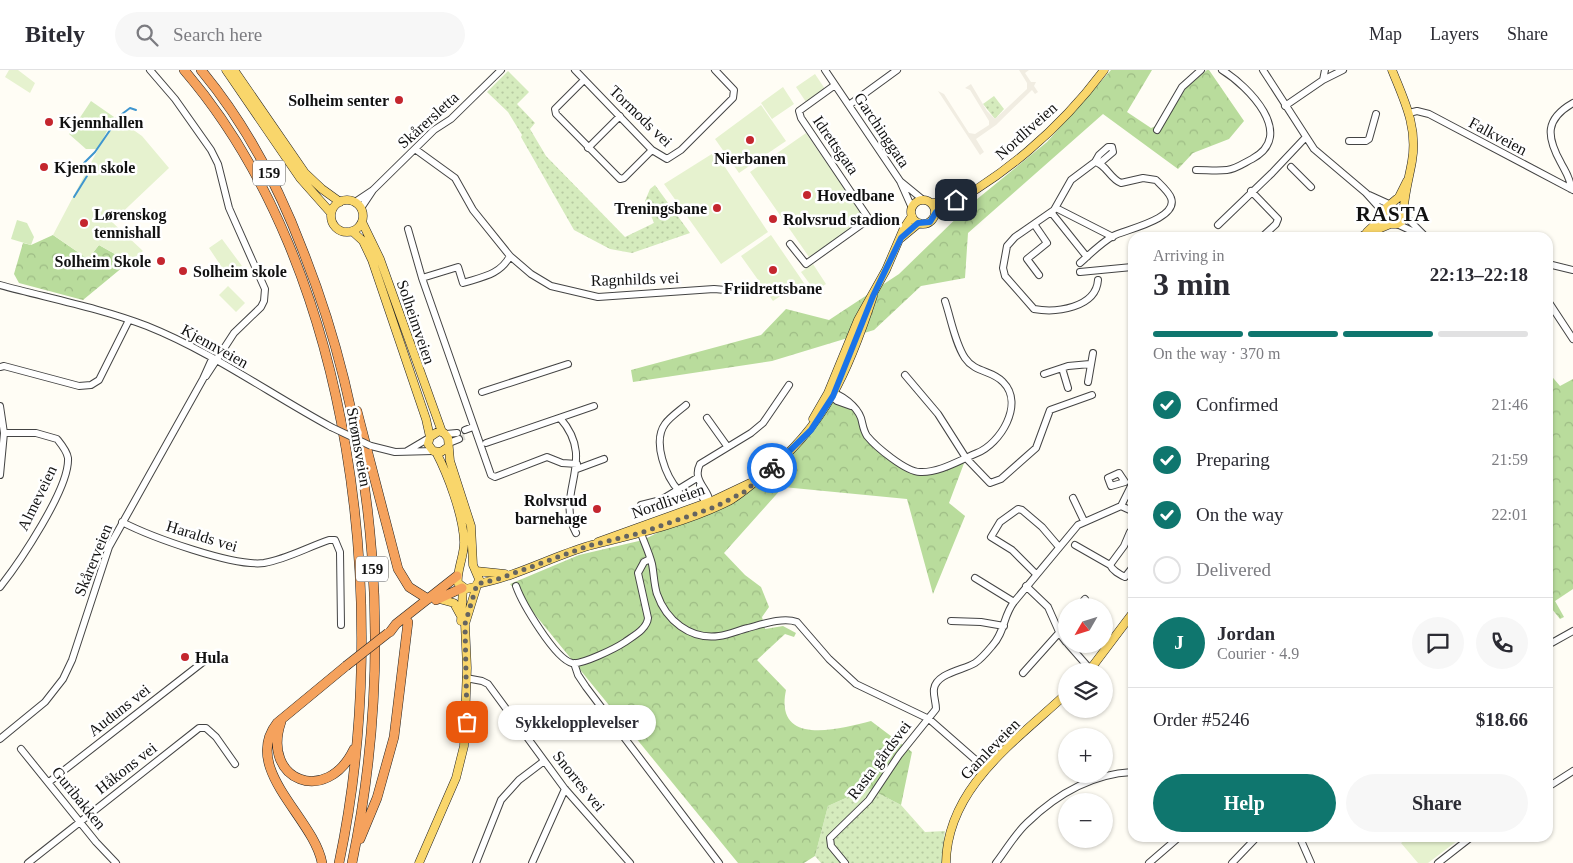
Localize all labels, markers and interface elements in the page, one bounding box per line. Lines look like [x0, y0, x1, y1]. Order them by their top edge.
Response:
search box [115, 12, 465, 57]
text: Bitely [25, 21, 85, 47]
icon: search [133, 21, 161, 49]
text: Search here [173, 24, 262, 45]
text: Map [1369, 24, 1402, 44]
text: Layers [1430, 24, 1479, 44]
text: Share [1507, 24, 1548, 44]
street label: Tormods vei [606, 82, 676, 150]
street label: Skårersletta [394, 88, 462, 152]
street label: Garchinggata [850, 90, 913, 171]
place label: Solheim senter [288, 92, 389, 109]
marker: Solheim senter [393, 94, 405, 106]
street label: Nordliveien [992, 99, 1060, 163]
street label: Idrettsgata [809, 112, 862, 178]
place label: Kjennhallen [59, 114, 144, 132]
street label: Falkveien [1466, 114, 1530, 158]
marker: Kjennhallen [43, 116, 55, 128]
marker: Nierbanen [744, 134, 756, 146]
place label: Nierbanen [714, 150, 786, 167]
place label: Kjenn skole [54, 159, 135, 177]
road number: 159 [253, 160, 285, 186]
marker: Kjenn skole [38, 161, 50, 173]
pin [935, 179, 977, 221]
icon: home [942, 186, 970, 214]
place label: Hovedbane [817, 187, 894, 204]
marker: Hovedbane [801, 189, 813, 201]
place label: Treningsbane [614, 200, 707, 218]
marker: Treningsbane [711, 202, 723, 214]
district label: RASTA [1356, 202, 1430, 226]
place label: Lørenskog tennishall [94, 206, 167, 241]
place label: Rolvsrud stadion [783, 211, 900, 228]
marker: Rolvsrud stadion [767, 213, 779, 225]
marker: Lørenskog tennishall [78, 217, 90, 229]
text: Arriving in [1153, 247, 1225, 264]
place label: Solheim Skole [55, 253, 151, 270]
marker: Solheim Skole [155, 255, 167, 267]
place label: Solheim skole [193, 263, 287, 280]
marker: Friidrettsbane [767, 264, 779, 276]
text: 22:13–22:18 [1430, 264, 1528, 285]
marker: Solheim skole [177, 265, 189, 277]
text: 3 min [1153, 266, 1230, 302]
street label: Ragnhilds vei [591, 269, 680, 290]
street label: Solheimveien [394, 278, 438, 366]
place label: Friidrettsbane [724, 280, 822, 297]
street label: Kjennveien [178, 321, 251, 372]
text: On the way · 370 m [1153, 345, 1281, 362]
icon: check [1153, 391, 1181, 419]
text: Confirmed [1196, 394, 1278, 415]
text: 21:46 [1492, 396, 1528, 413]
street label: Strømsveien [344, 406, 374, 488]
courier [747, 443, 797, 493]
icon: check [1153, 446, 1181, 474]
text: Preparing [1196, 449, 1270, 470]
text: 21:59 [1492, 451, 1528, 468]
icon: bike [758, 454, 786, 482]
street label: Almeveien [14, 463, 60, 533]
street label: Nordliveien [629, 481, 707, 521]
place label: Rolvsrud barnehage [515, 492, 587, 528]
icon: check [1153, 501, 1181, 529]
marker: Rolvsrud barnehage [591, 503, 603, 515]
text: On the way [1196, 504, 1284, 525]
text: 22:01 [1492, 506, 1528, 523]
street label: Haralds vei [164, 517, 240, 555]
street label: Skårerveien [71, 521, 115, 599]
road number: 159 [356, 556, 388, 582]
text: Delivered [1196, 559, 1271, 580]
north arrow [1058, 598, 1112, 652]
map controls [1058, 598, 1113, 848]
button: chat [1412, 617, 1464, 669]
button: phone [1476, 617, 1528, 669]
text: Jordan [1217, 623, 1275, 644]
text: J [1174, 632, 1184, 653]
text: Courier · 4.9 [1217, 645, 1299, 662]
place label: Hula [195, 649, 229, 666]
marker: Hula [179, 651, 191, 663]
button: layers [1058, 663, 1113, 718]
street label: Auduns vei [85, 680, 154, 739]
pin [446, 701, 488, 743]
callout: Sykkelopplevelser [497, 704, 654, 740]
icon: bag [453, 708, 481, 736]
text: Order #5246 [1153, 709, 1250, 730]
text: $18.66 [1476, 709, 1528, 730]
text: Sykkelopplevelser [515, 714, 639, 731]
street label: Gamleveien [957, 715, 1023, 783]
street label: Rasta gårdsvei [844, 717, 915, 803]
button: + [1058, 728, 1113, 783]
street label: Håkons vei [92, 739, 160, 797]
street label: Snorres vei [550, 748, 609, 815]
street label: Guribakken [49, 763, 109, 833]
button: Help [1153, 774, 1336, 832]
button: Share [1346, 774, 1528, 832]
button: − [1058, 793, 1113, 848]

